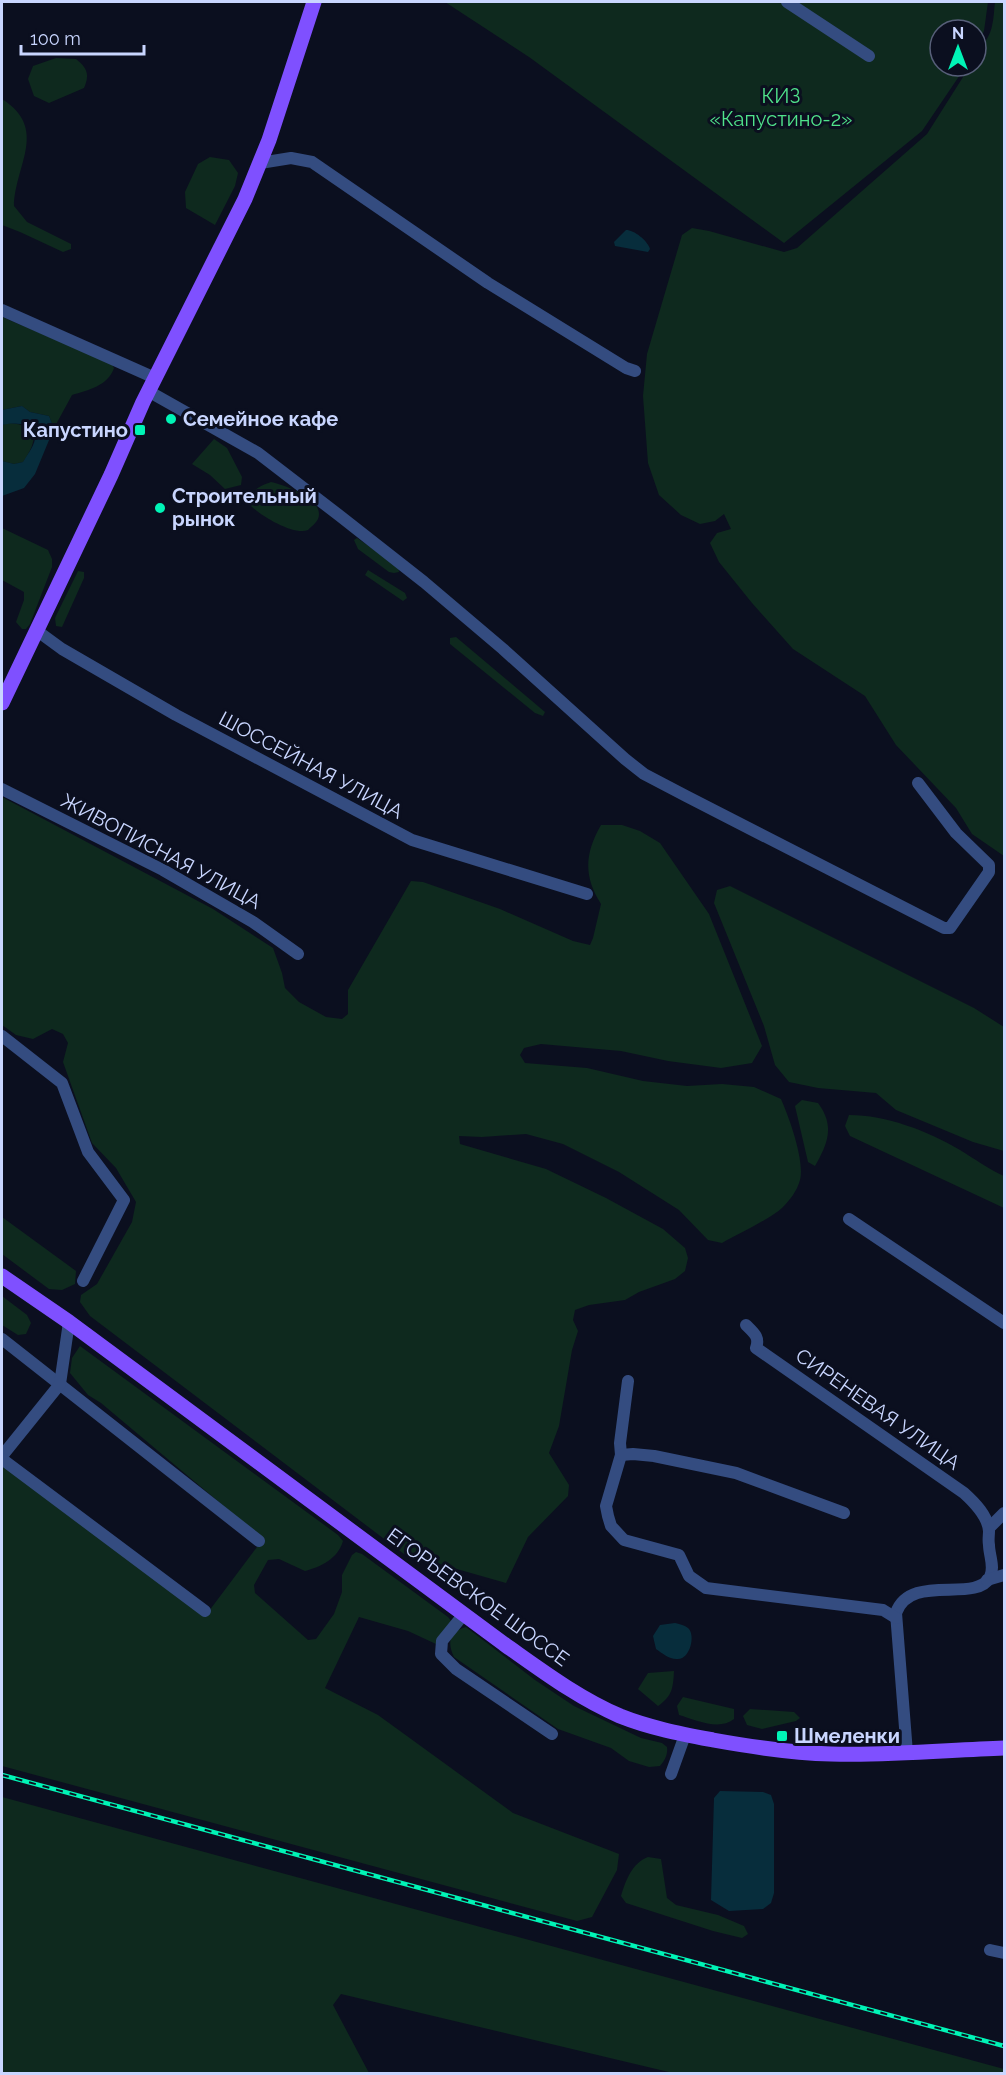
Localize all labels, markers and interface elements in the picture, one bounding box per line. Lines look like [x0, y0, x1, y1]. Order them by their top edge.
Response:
scale bar [21, 18, 144, 56]
north arrow [928, 18, 988, 78]
text: N [952, 24, 964, 43]
text: 100 m [30, 28, 81, 49]
park label: КИЗ «Капустино-2» [709, 84, 853, 131]
place label: Семейное кафе [183, 407, 338, 431]
marker: Семейное кафе [164, 412, 178, 426]
place label: Капустино [23, 418, 128, 442]
marker: Капустино [133, 423, 147, 437]
place label: Строительный рынок [172, 484, 317, 531]
marker: Строительный рынок [153, 501, 167, 515]
street label: ШОССЕЙНАЯ УЛИЦА [215, 706, 408, 824]
street label: ЖИВОПИСНАЯ УЛИЦА [57, 788, 265, 914]
street label: СИРЕНЕВАЯ УЛИЦА [791, 1343, 965, 1475]
street label: ЕГОРЬЕВСКОЕ ШОССЕ [382, 1523, 574, 1671]
place label: Шмеленки [794, 1724, 900, 1748]
marker: Шмеленки [775, 1729, 789, 1743]

